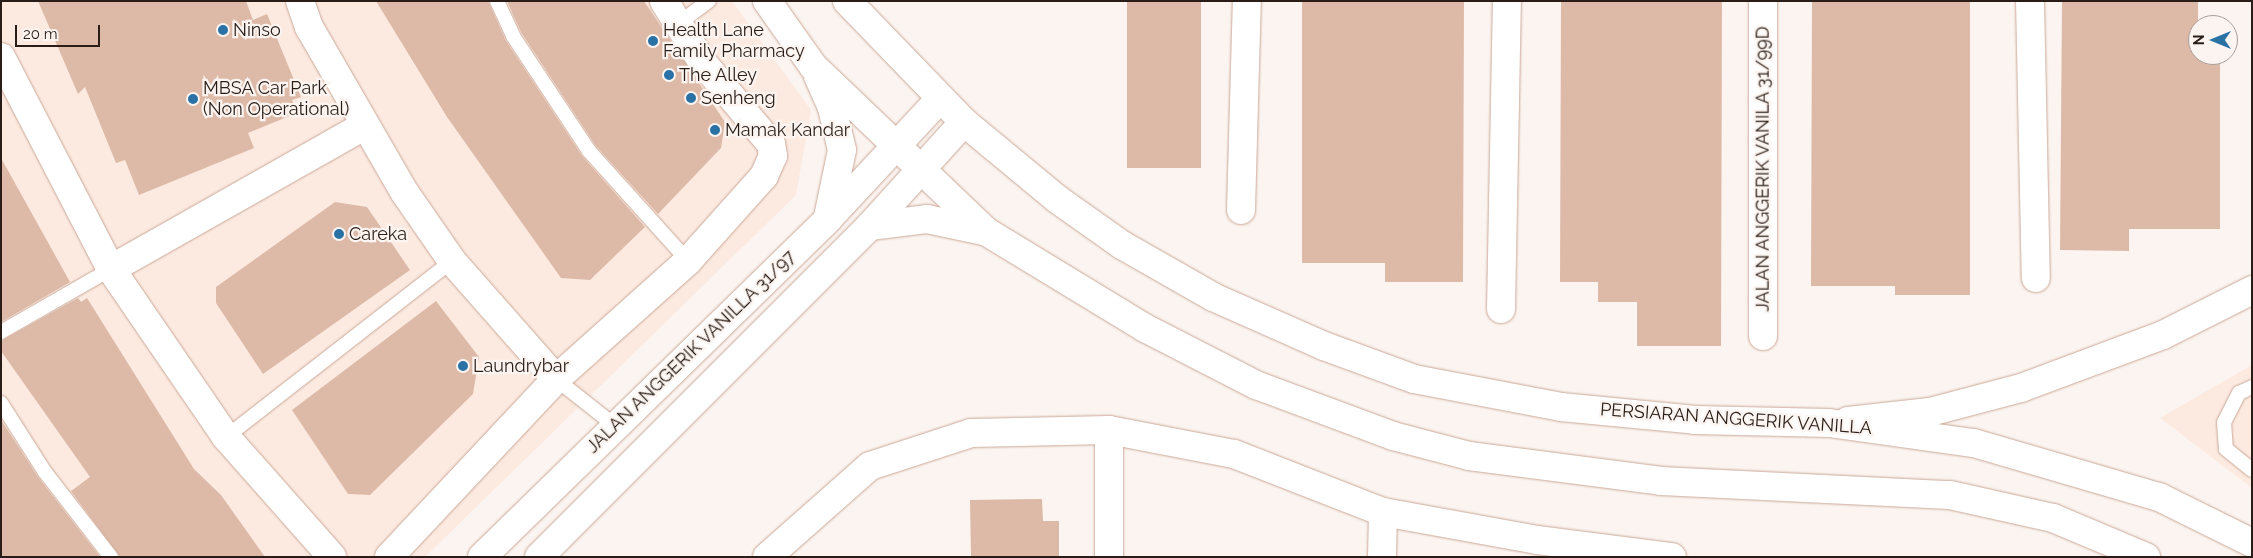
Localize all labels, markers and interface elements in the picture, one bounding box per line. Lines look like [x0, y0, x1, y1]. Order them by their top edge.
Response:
scale bar [18, 15, 102, 47]
north arrow [2188, 15, 2238, 65]
place label: Ninso [233, 19, 281, 41]
place label: Health Lane Family Pharmacy [663, 20, 805, 62]
marker: Ninso [217, 24, 229, 36]
text: 20 m [23, 25, 58, 43]
street label: JALAN ANGGERIK VANILA 31/99D [1752, 25, 1774, 313]
marker: Health Lane Family Pharmacy [647, 35, 659, 47]
text: N [2191, 35, 2207, 45]
place label: The Alley [679, 64, 758, 86]
marker: The Alley [663, 69, 675, 81]
place label: MBSA Car Park (Non Operational) [203, 78, 349, 120]
place label: Senheng [701, 87, 776, 109]
marker: Senheng [685, 92, 697, 104]
marker: MBSA Car Park (Non Operational) [187, 93, 199, 105]
place label: Mamak Kandar [725, 119, 850, 141]
marker: Mamak Kandar [709, 124, 721, 136]
place label: Careka [349, 223, 407, 245]
marker: Careka [333, 228, 345, 240]
street label: JALAN ANGGERIK VANILLA 31/97 [581, 246, 801, 458]
place label: Laundrybar [473, 355, 569, 377]
marker: Laundrybar [457, 360, 469, 372]
street label: PERSIARAN ANGGERIK VANILLA [1599, 399, 1873, 439]

